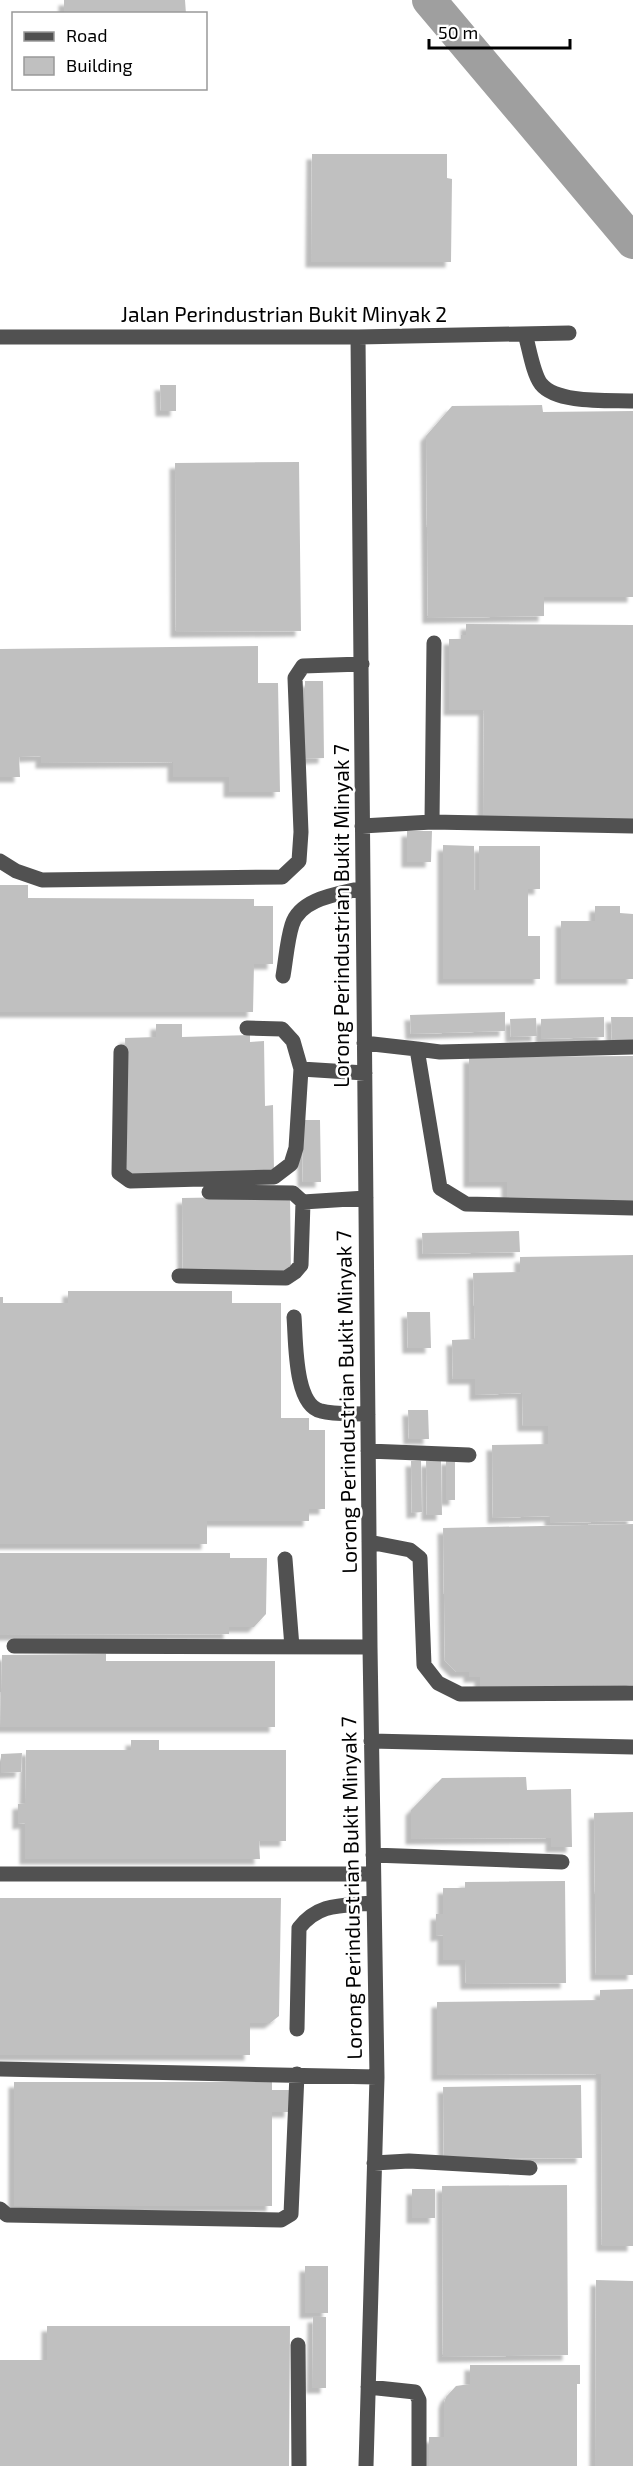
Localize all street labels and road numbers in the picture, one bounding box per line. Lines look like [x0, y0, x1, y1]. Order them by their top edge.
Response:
street label: Jalan Perindustrian Bukit Minyak 2 [121, 301, 447, 326]
street label: Lorong Perindustrian Bukit Minyak 7 [328, 744, 353, 1088]
street label: Lorong Perindustrian Bukit Minyak 7 [330, 1230, 361, 1574]
street label: Lorong Perindustrian Bukit Minyak 7 [335, 1716, 366, 2060]

